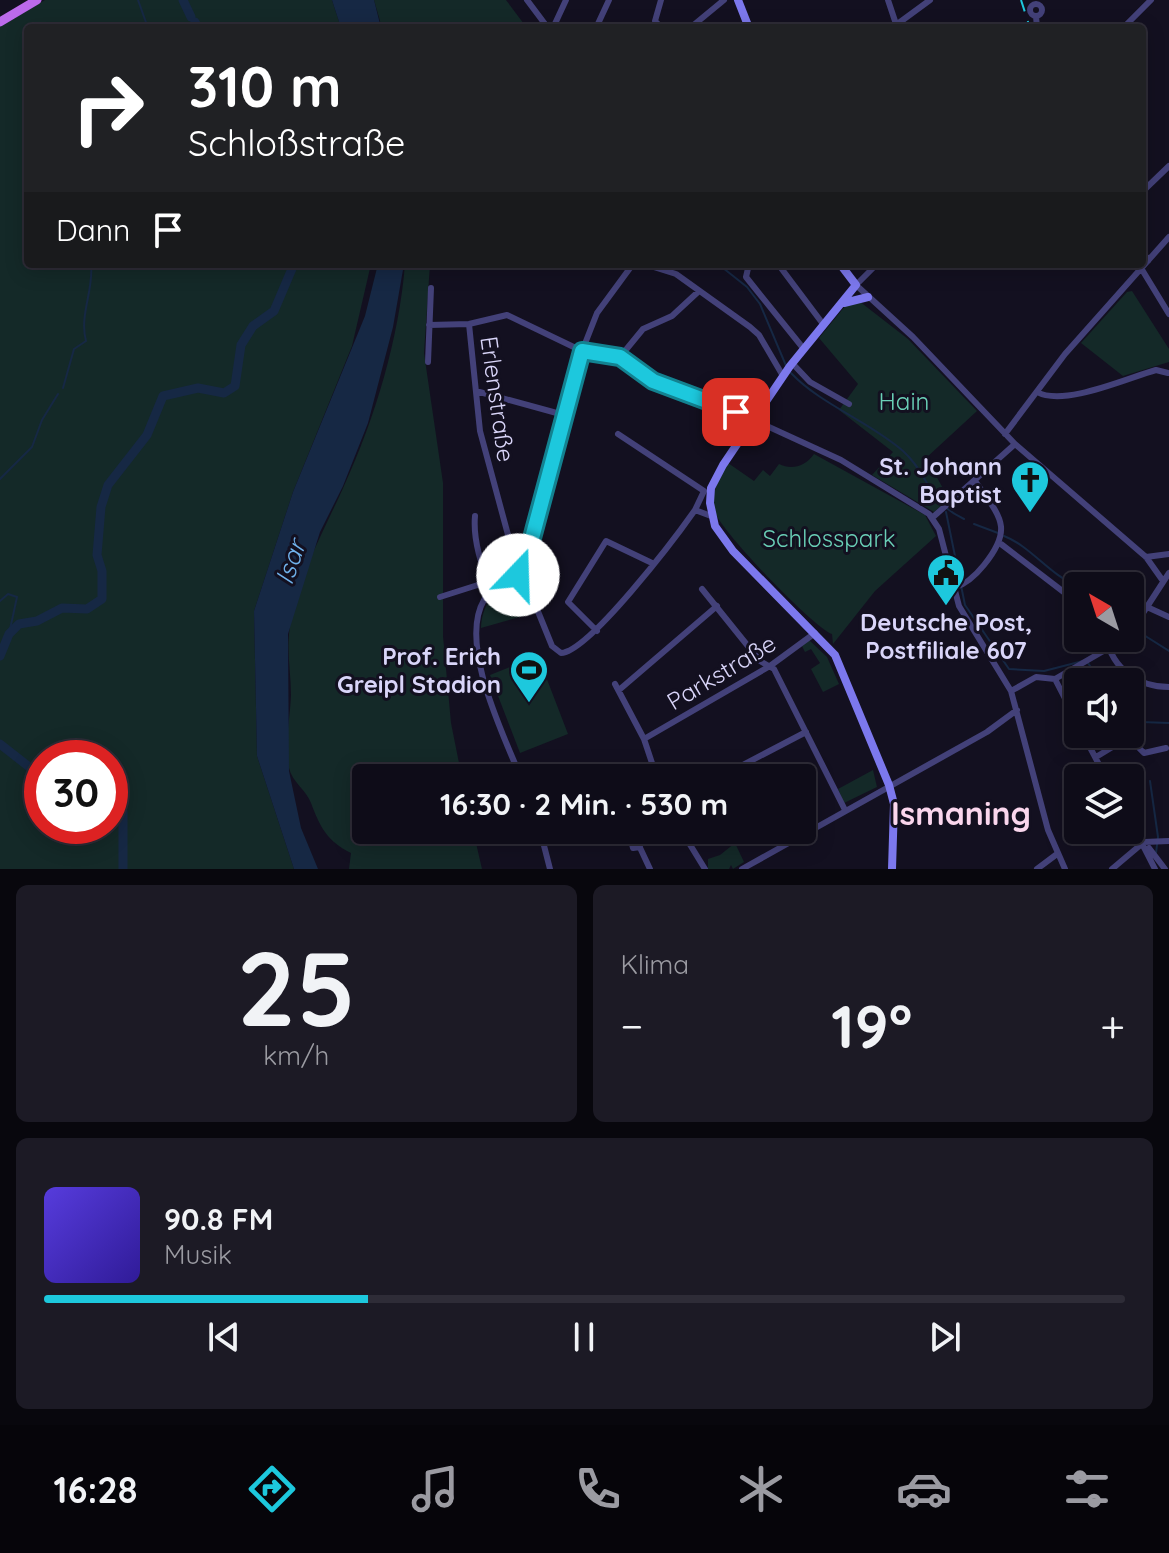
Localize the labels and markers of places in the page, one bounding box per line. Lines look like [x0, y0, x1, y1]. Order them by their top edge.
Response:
pin [702, 378, 770, 446]
place label: St. Johann Baptist [879, 451, 1002, 509]
church icon: St. Johann Baptist [1009, 459, 1051, 514]
public building icon: Deutsche Post, Postfiliale 607 [925, 552, 967, 607]
place label: Deutsche Post, Postfiliale 607 [860, 607, 1032, 665]
place label: Prof. Erich Greipl Stadion [337, 641, 501, 699]
sports icon: Prof. Erich Greipl Stadion [508, 649, 550, 704]

